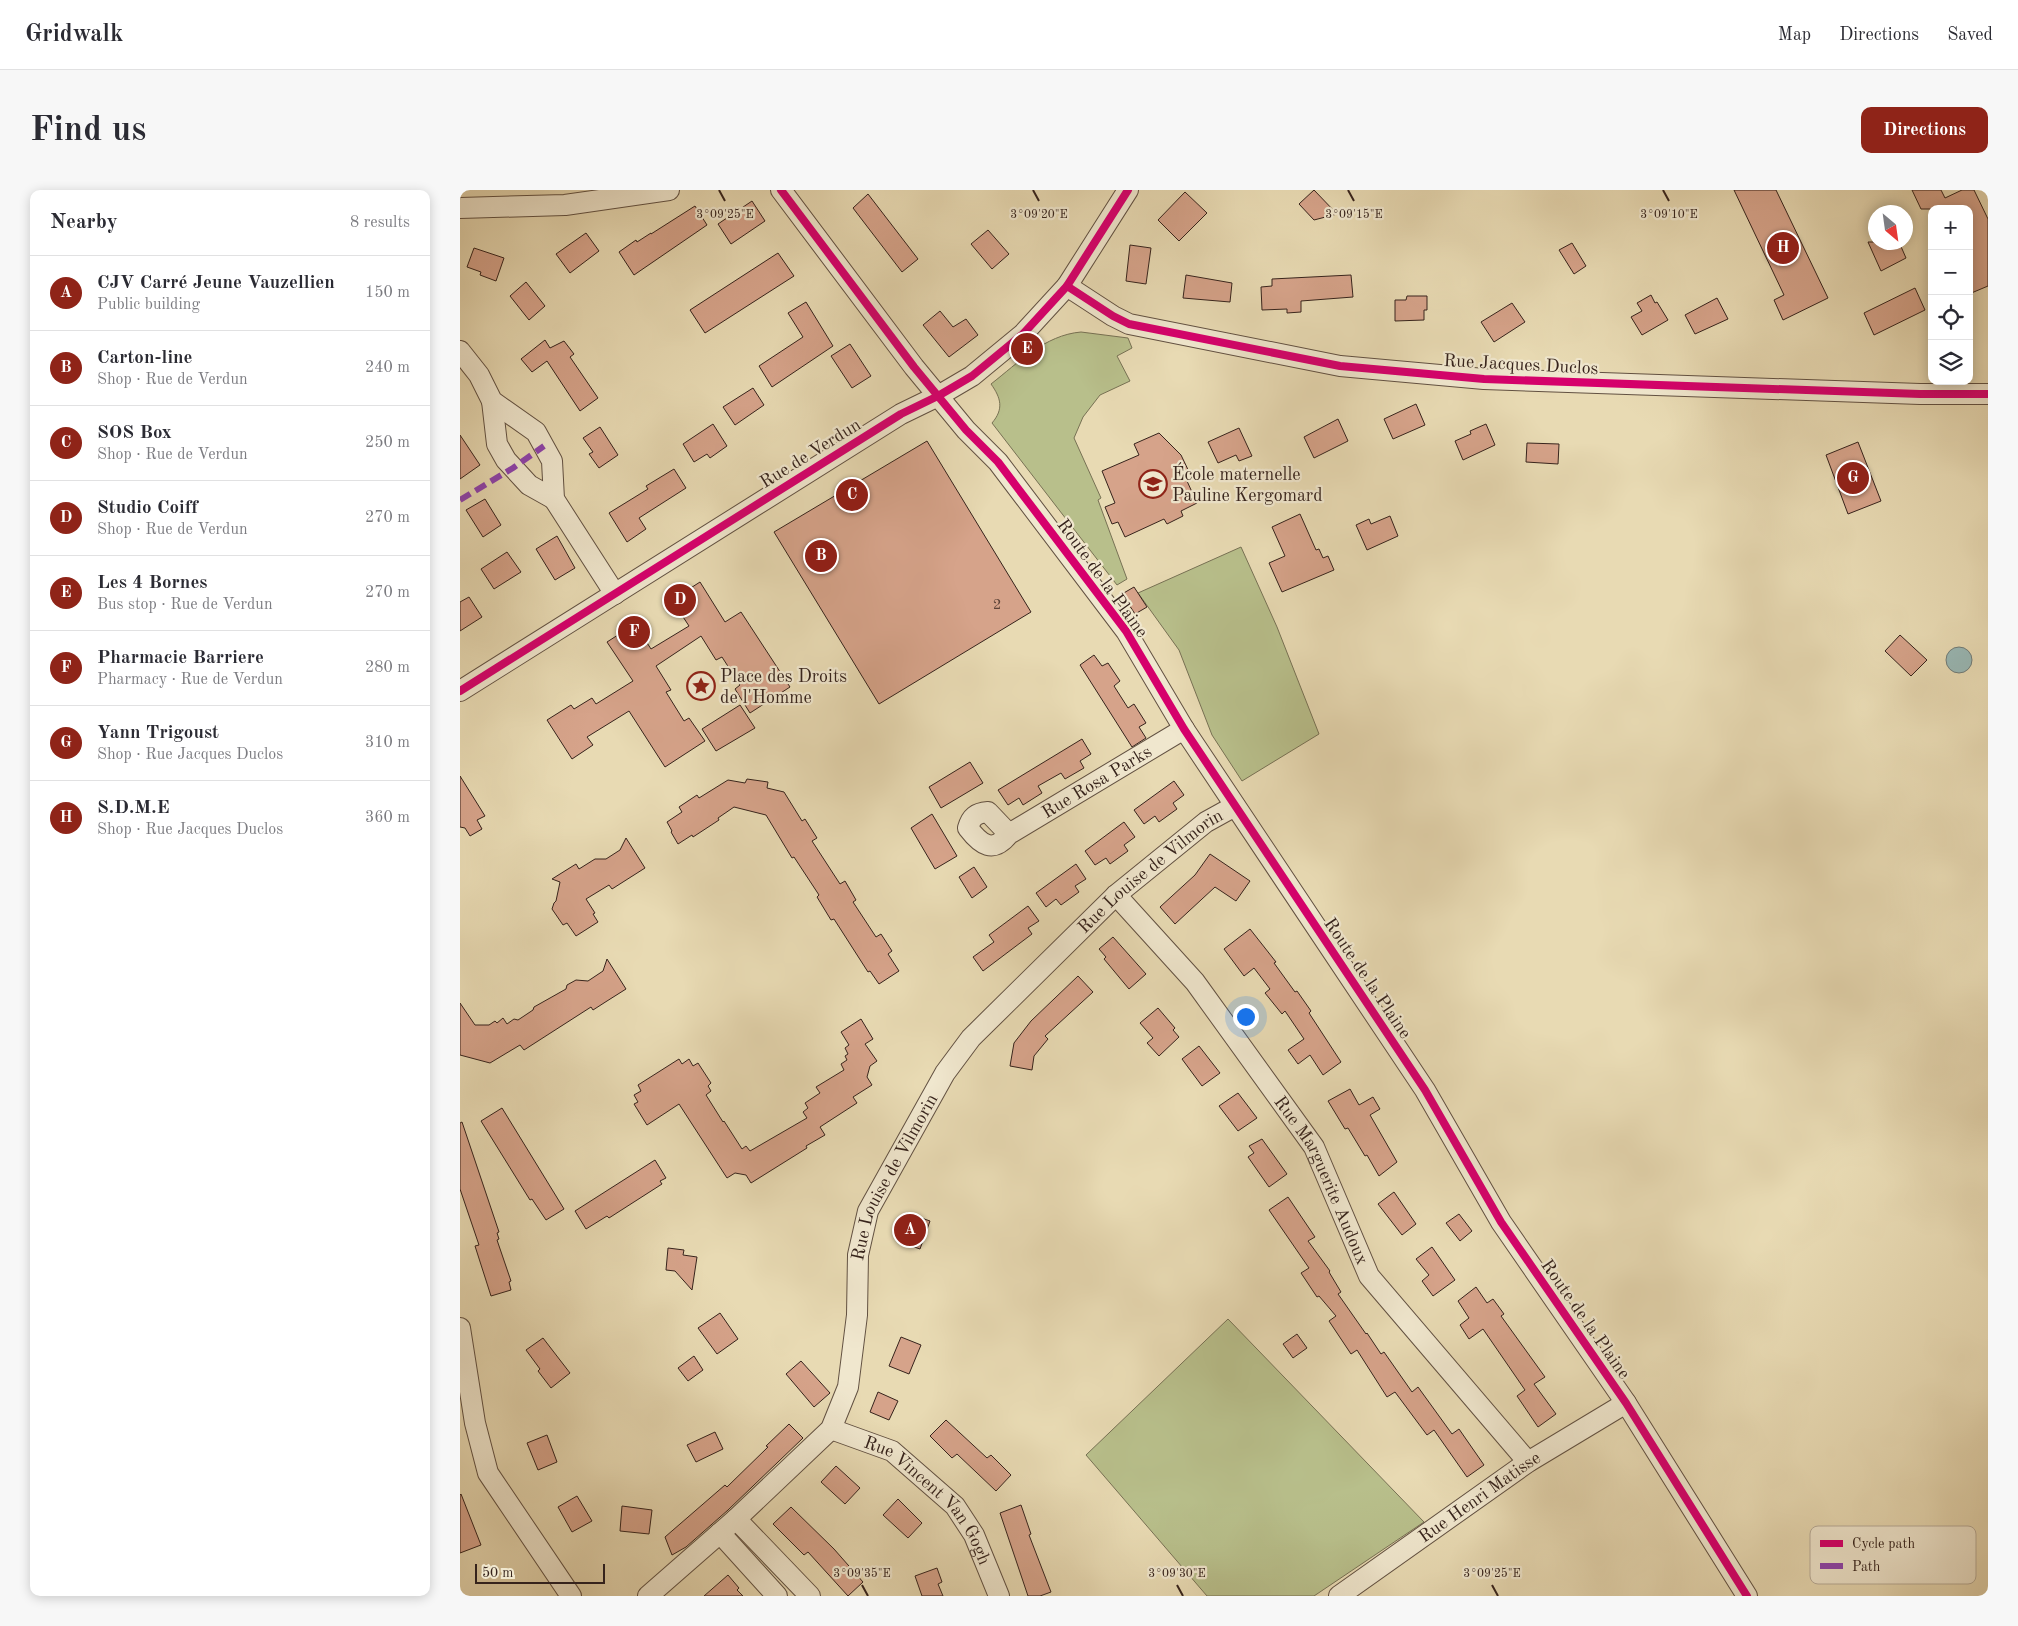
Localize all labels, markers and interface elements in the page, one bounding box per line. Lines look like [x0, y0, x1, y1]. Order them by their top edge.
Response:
text: Gridwalk [25, 23, 123, 47]
text: Map [1778, 26, 1811, 44]
text: Directions [1839, 26, 1919, 44]
text: Saved [1947, 26, 1993, 44]
button: Directions [1861, 107, 1988, 153]
text: Find us [30, 113, 146, 148]
north arrow [1868, 205, 1913, 250]
map controls [1928, 205, 1973, 385]
button: + [1928, 205, 1973, 250]
text: 3°09'25"E [696, 208, 754, 221]
text: 3°09'15"E [1325, 208, 1383, 221]
text: 3°09'20"E [1010, 209, 1068, 221]
text: 3°09'10"E [1640, 209, 1698, 221]
text: Nearby [50, 212, 118, 233]
text: 8 results [350, 215, 410, 231]
pin: H [1767, 229, 1799, 267]
button: − [1928, 250, 1973, 295]
text: CJV Carré Jeune Vauzellien [97, 274, 335, 293]
text: A [60, 285, 72, 301]
text: 150 m [365, 285, 410, 301]
button: locate [1928, 295, 1973, 340]
text: Public building [97, 297, 200, 313]
pin: E [1011, 330, 1043, 368]
button: layers [1928, 340, 1973, 385]
text: Carton-line [97, 349, 193, 368]
street label: Rue Jacques Duclos [1443, 352, 1599, 378]
text: B [60, 360, 72, 376]
text: 240 m [365, 360, 410, 376]
text: Shop · Rue de Verdun [97, 372, 248, 388]
street label: Rue de Verdun [757, 416, 864, 492]
text: SOS Box [97, 424, 172, 443]
text: C [61, 435, 71, 451]
text: 250 m [365, 435, 410, 451]
text: Shop · Rue de Verdun [97, 447, 248, 463]
pin: G [1837, 459, 1869, 497]
place label: École maternelle Pauline Kergomard [1172, 462, 1323, 505]
school or university icon: École maternelle Pauline Kergomard [1138, 469, 1168, 499]
pin: C [836, 476, 868, 514]
text: Studio Coiff [97, 499, 198, 518]
text: D [60, 510, 72, 526]
text: 270 m [365, 510, 410, 526]
street label: Route de la Plaine [1053, 516, 1151, 641]
text: Shop · Rue de Verdun [97, 522, 248, 538]
pin: B [805, 537, 837, 575]
text: Les 4 Bornes [97, 574, 208, 593]
pin: D [664, 581, 696, 619]
text: E [60, 585, 72, 601]
text: 270 m [365, 585, 410, 601]
text: Bus stop · Rue de Verdun [97, 597, 273, 613]
house number: 2 [993, 598, 1001, 613]
pin: F [618, 613, 650, 651]
text: Pharmacie Barriere [97, 649, 264, 668]
text: F [61, 660, 71, 676]
text: 280 m [365, 660, 410, 676]
place label: Place des Droits de l'Homme [720, 668, 847, 707]
place icon: Place des Droits de l'Homme [686, 671, 716, 701]
text: Pharmacy · Rue de Verdun [97, 672, 283, 688]
text: Yann Trigoust [97, 724, 219, 743]
text: G [60, 735, 72, 751]
text: 310 m [365, 735, 410, 751]
street label: Rue Rosa Parks [1039, 743, 1155, 822]
text: Shop · Rue Jacques Duclos [97, 747, 283, 763]
text: S.D.M.E [97, 799, 170, 818]
street label: Rue Louise de Vilmorin [1075, 806, 1227, 937]
text: H [59, 810, 73, 826]
text: 360 m [365, 810, 410, 826]
text: Shop · Rue Jacques Duclos [97, 822, 283, 838]
street label: Route de la Plaine [1320, 915, 1414, 1042]
your location [1233, 1004, 1259, 1030]
street label: Rue Louise de Vilmorin [849, 1091, 942, 1262]
street label: Rue Marguerite Audoux [1270, 1093, 1371, 1268]
pin: A [894, 1211, 926, 1249]
street label: Route de la Plaine [1537, 1256, 1633, 1383]
street label: Rue Vincent Van Gogh [861, 1434, 993, 1568]
street label: Rue Henri Matisse [1416, 1449, 1544, 1546]
legend [1810, 1526, 1976, 1584]
text: Cycle path [1852, 1537, 1915, 1551]
text: Path [1852, 1560, 1881, 1574]
scale bar [475, 1561, 605, 1584]
text: 50 m [482, 1566, 513, 1580]
text: 3°09'35"E [833, 1567, 891, 1580]
text: 3°09'25"E [1463, 1567, 1521, 1580]
text: 3°09'30"E [1148, 1568, 1206, 1580]

